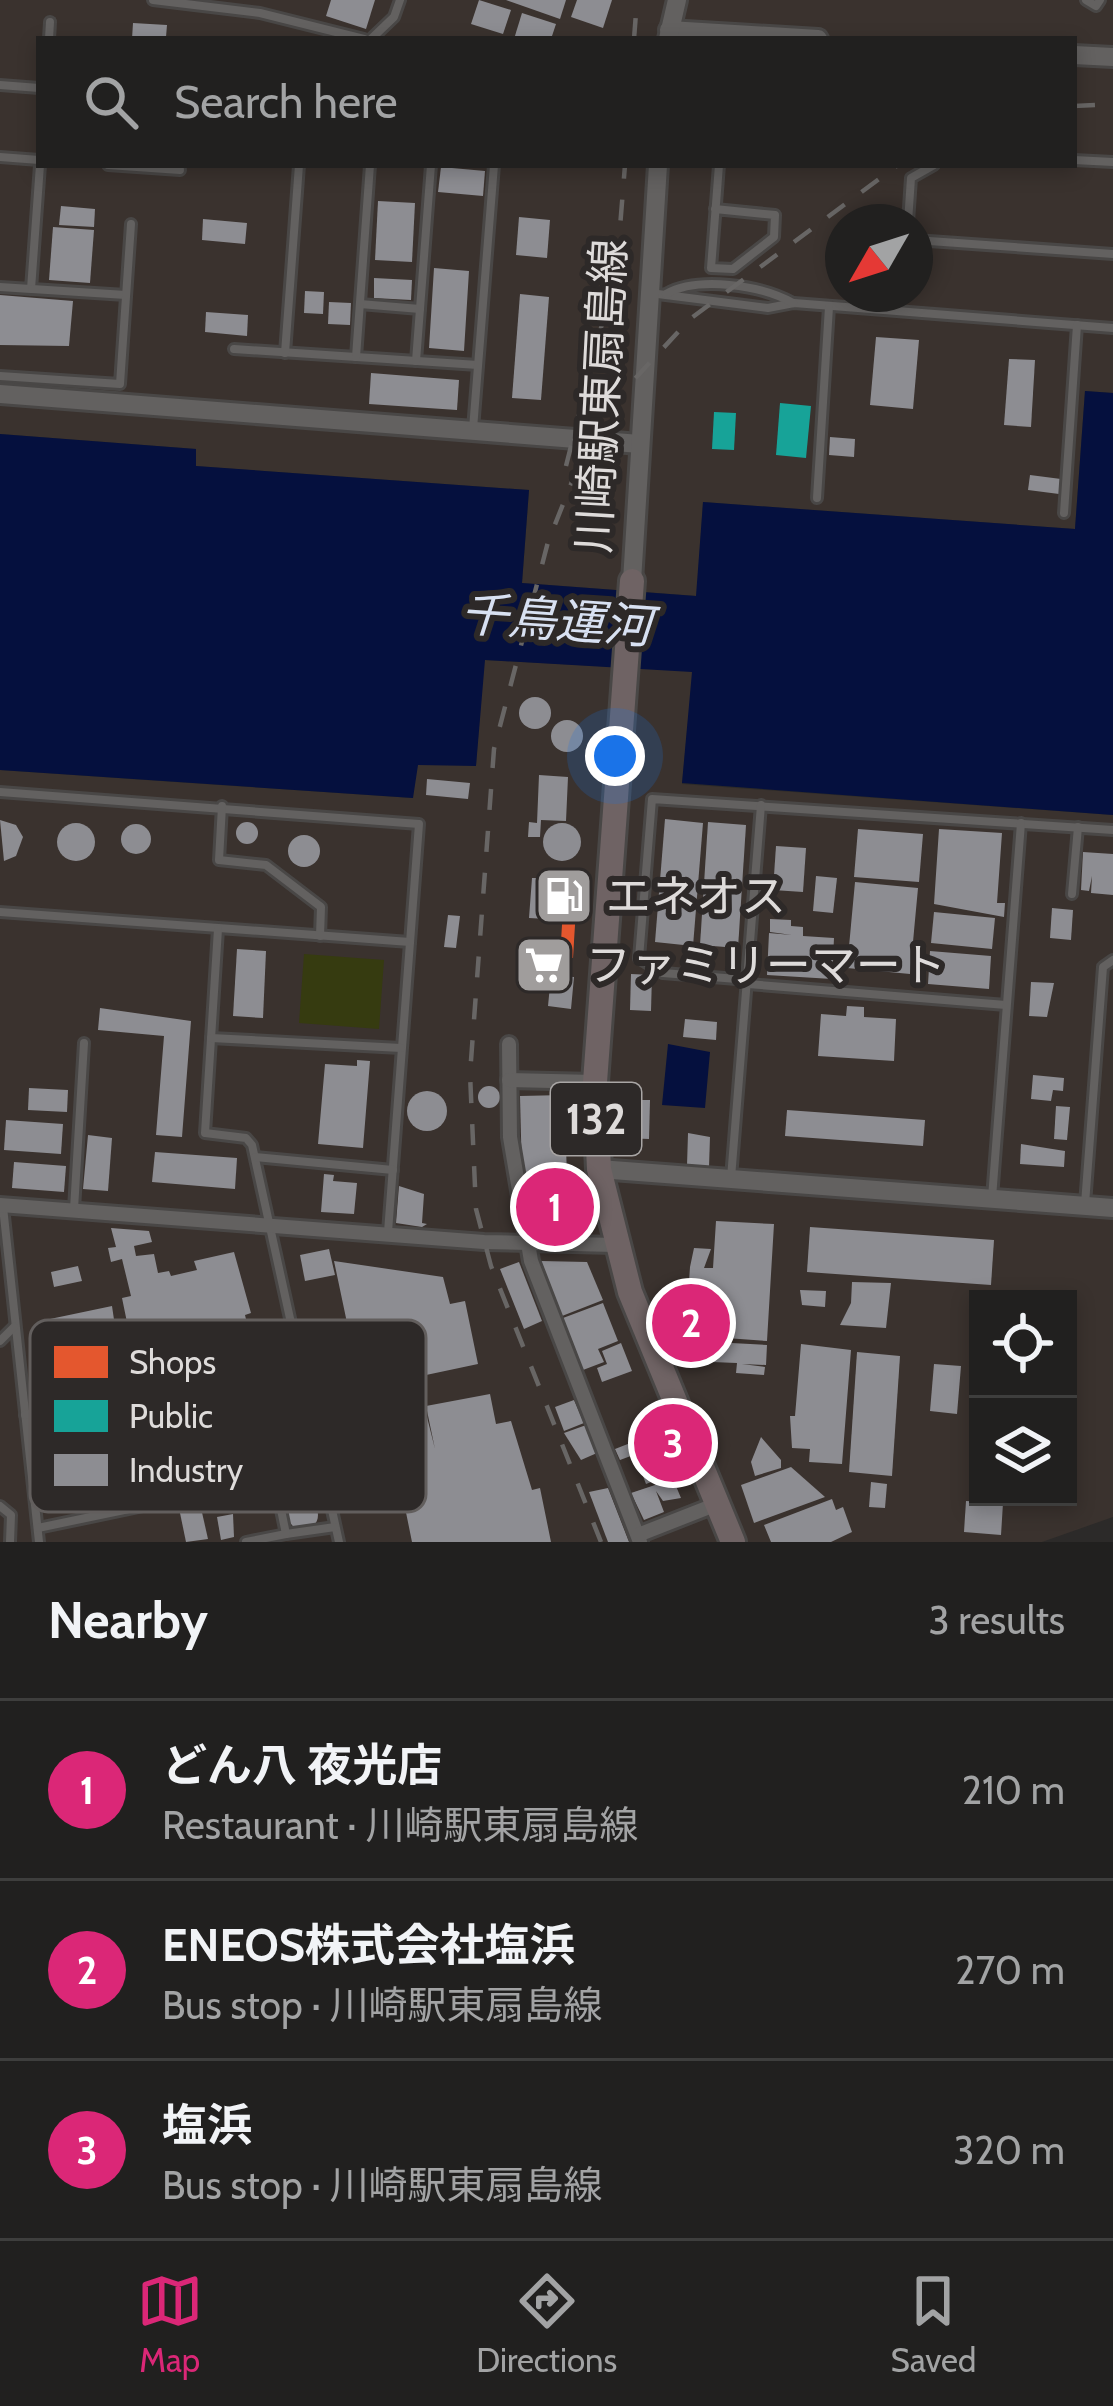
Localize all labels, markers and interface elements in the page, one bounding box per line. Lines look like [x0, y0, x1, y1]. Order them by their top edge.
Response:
search box [36, 36, 1077, 168]
icon: search [78, 69, 144, 135]
text: Search here [174, 75, 398, 129]
north arrow [825, 204, 933, 312]
street label: 川崎駅東扇島線 [566, 237, 636, 555]
water label: 千鳥運河 [458, 584, 662, 656]
your location [585, 726, 645, 786]
fuel station icon: エネオス [533, 865, 595, 927]
place label: エネオス [606, 869, 786, 923]
supermarket icon: ファミリーマート [513, 934, 575, 996]
place label: ファミリーマート [586, 938, 946, 992]
road number: 132 [551, 1083, 641, 1155]
pin: 1 [516, 1162, 594, 1252]
pin: 2 [652, 1278, 730, 1368]
map controls [969, 1290, 1077, 1506]
button: locate [969, 1290, 1077, 1398]
legend [30, 1320, 426, 1512]
text: Shops [129, 1342, 216, 1382]
text: Public [129, 1396, 213, 1436]
pin: 3 [634, 1398, 712, 1488]
button: layers [969, 1398, 1077, 1506]
text: Industry [129, 1450, 243, 1490]
text: Nearby [48, 1589, 208, 1651]
text: 3 results [928, 1596, 1065, 1644]
text: どん八 夜光店 [162, 1738, 442, 1792]
text: 1 [80, 1766, 94, 1814]
text: 210 m [962, 1766, 1065, 1814]
text: Restaurant · 川崎駅東扇島線 [162, 1801, 638, 1849]
text: ENEOS株式会社塩浜 [162, 1918, 575, 1972]
text: 2 [77, 1946, 97, 1994]
text: 270 m [955, 1946, 1065, 1994]
text: Bus stop · 川崎駅東扇島線 [162, 1981, 603, 2029]
text: 塩浜 [162, 2098, 252, 2152]
text: 3 [76, 2126, 98, 2174]
text: 320 m [953, 2126, 1065, 2174]
text: Bus stop · 川崎駅東扇島線 [162, 2161, 603, 2209]
tab: Map [137, 2268, 203, 2380]
tab: Directions [476, 2268, 617, 2380]
tab: Saved [891, 2268, 976, 2380]

